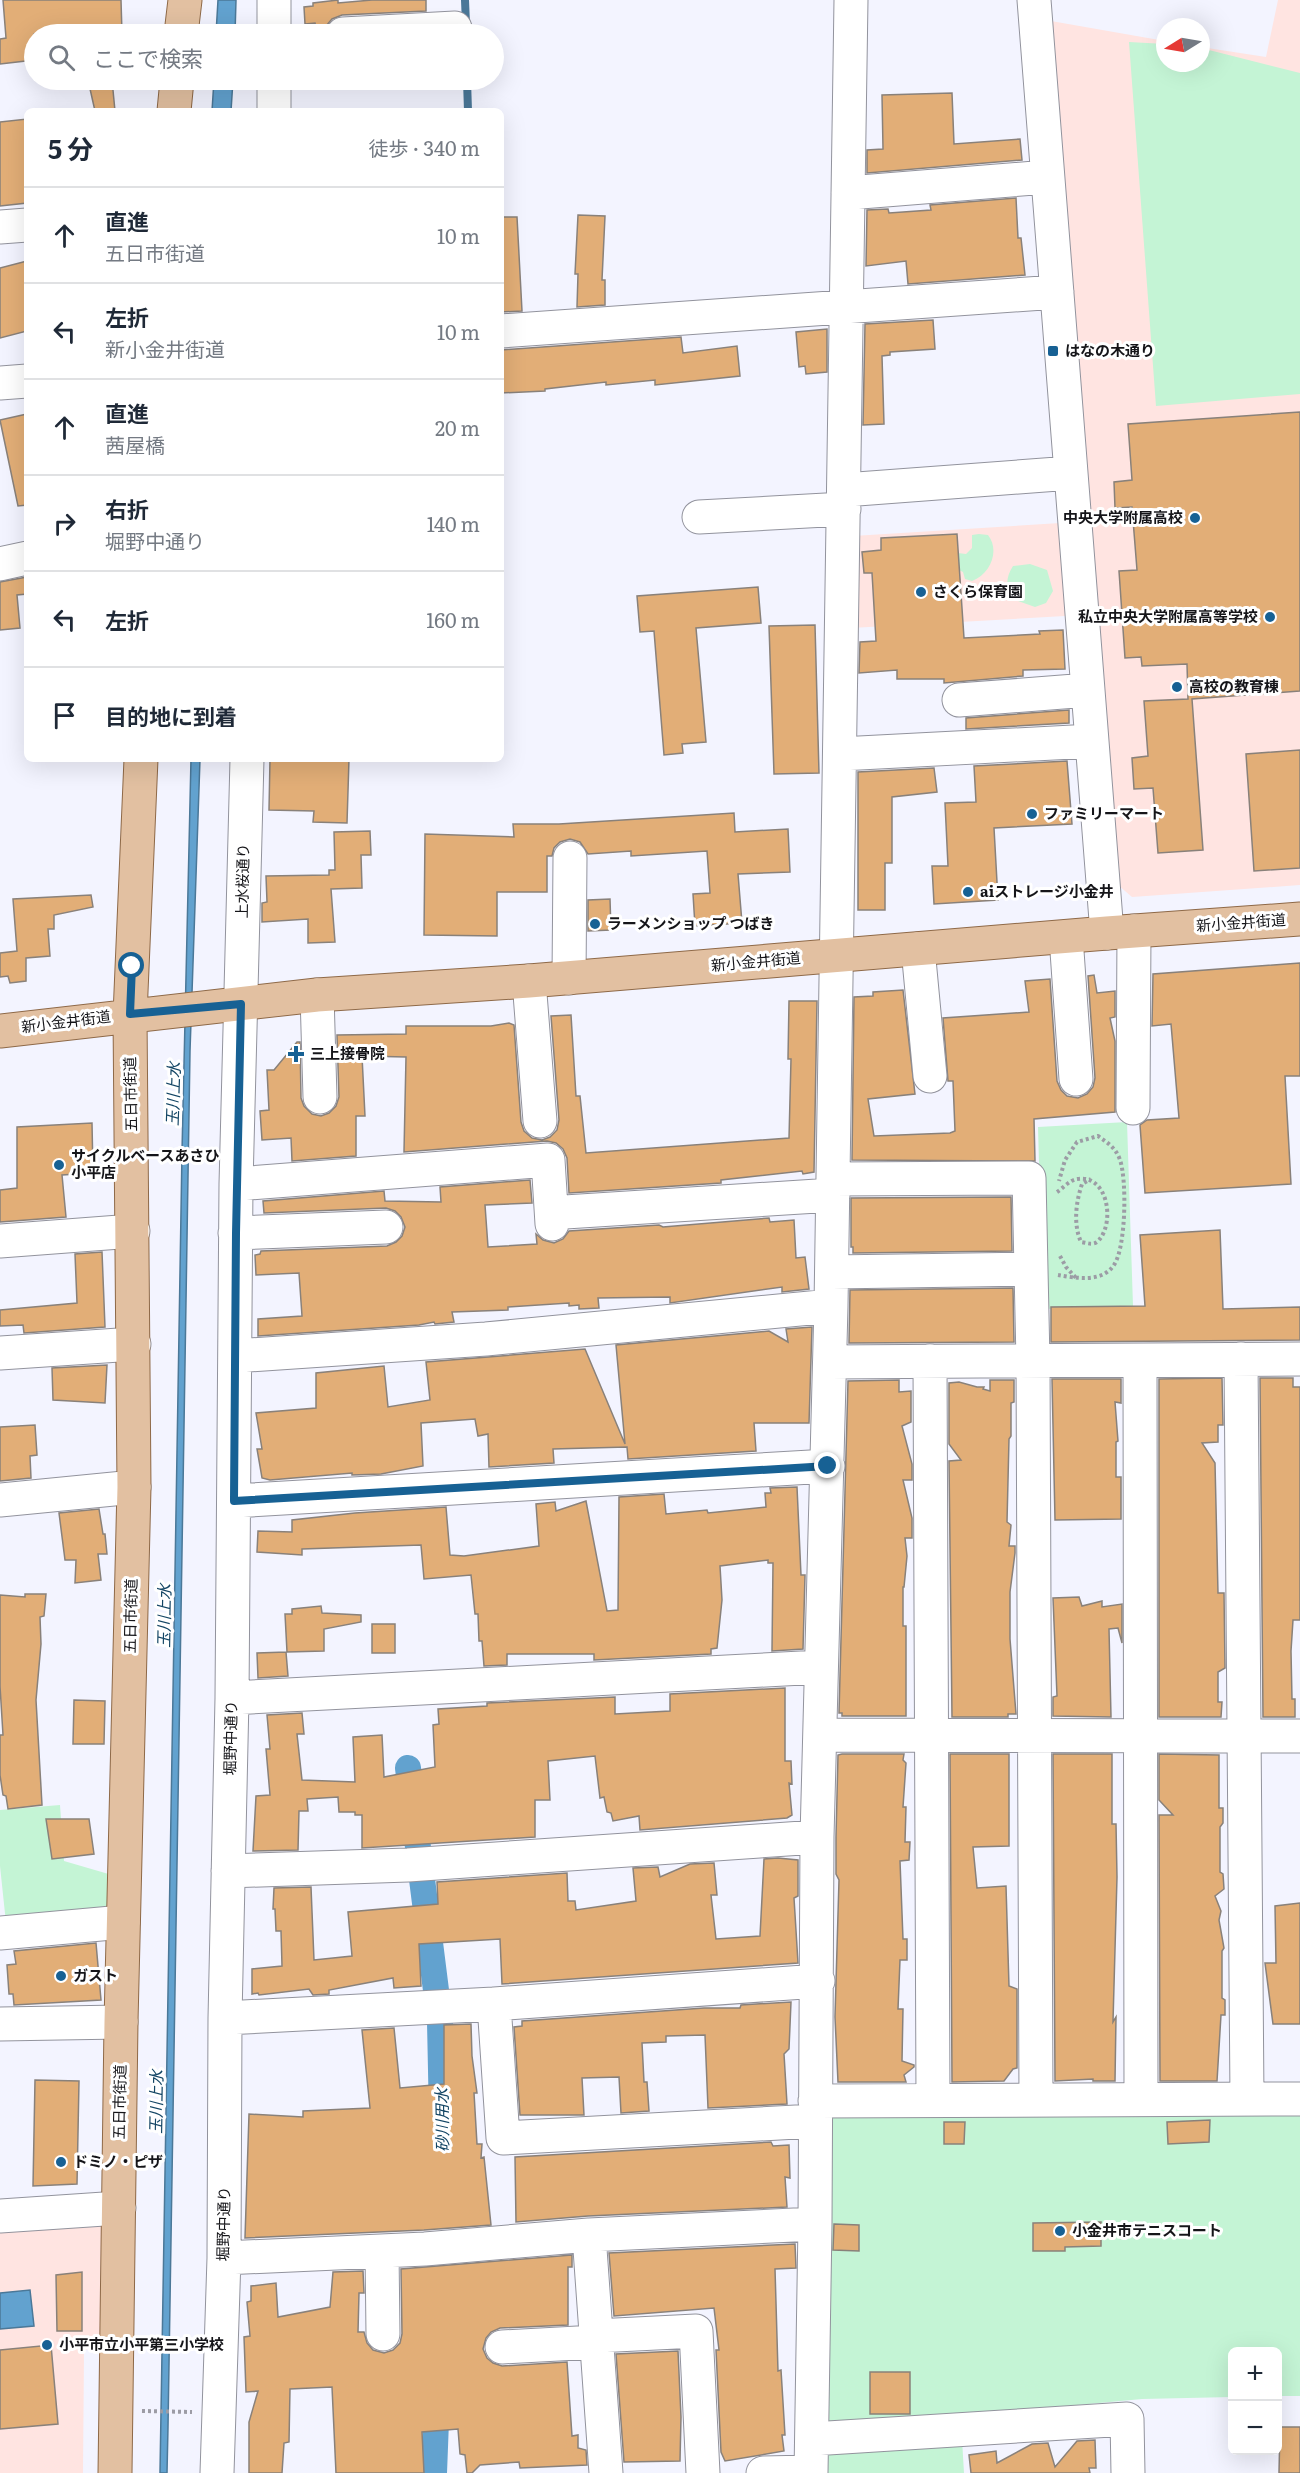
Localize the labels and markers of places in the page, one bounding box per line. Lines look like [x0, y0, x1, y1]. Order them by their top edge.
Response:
place label: はなの木通り [1065, 338, 1155, 361]
marker: はなの木通り [1046, 344, 1060, 358]
place label: 中央大学附属高校 [1063, 505, 1183, 528]
marker: 中央大学附属高校 [1188, 511, 1202, 525]
place label: さくら保育園 [933, 579, 1023, 602]
marker: さくら保育園 [914, 585, 928, 599]
place label: 私立中央大学附属高等学校 [1078, 604, 1258, 627]
marker: 私立中央大学附属高等学校 [1263, 610, 1277, 624]
place label: 高校の教育棟 [1189, 674, 1279, 697]
marker: 高校の教育棟 [1170, 680, 1184, 694]
place label: ファミリーマート [1044, 801, 1164, 824]
marker: ファミリーマート [1025, 807, 1039, 821]
place label: aiストレージ小金井 [980, 879, 1114, 902]
marker: aiストレージ小金井 [961, 885, 975, 899]
place label: ラーメンショップ つばき [607, 911, 774, 934]
marker: ラーメンショップ つばき [588, 917, 602, 931]
place label: 三上接骨院 [310, 1041, 385, 1064]
marker: 三上接骨院 [287, 1045, 305, 1063]
place label: サイクルベースあさひ 小平店 [71, 1143, 220, 1183]
marker: サイクルベースあさひ 小平店 [52, 1158, 66, 1172]
place label: ガスト [73, 1963, 118, 1986]
marker: ガスト [54, 1969, 68, 1983]
place label: ドミノ・ピザ [73, 2149, 163, 2172]
marker: ドミノ・ピザ [54, 2155, 68, 2169]
place label: 小金井市テニスコート [1072, 2218, 1222, 2241]
marker: 小金井市テニスコート [1053, 2224, 1067, 2238]
place label: 小平市立小平第三小学校 [59, 2332, 224, 2355]
marker: 小平市立小平第三小学校 [40, 2338, 54, 2352]

